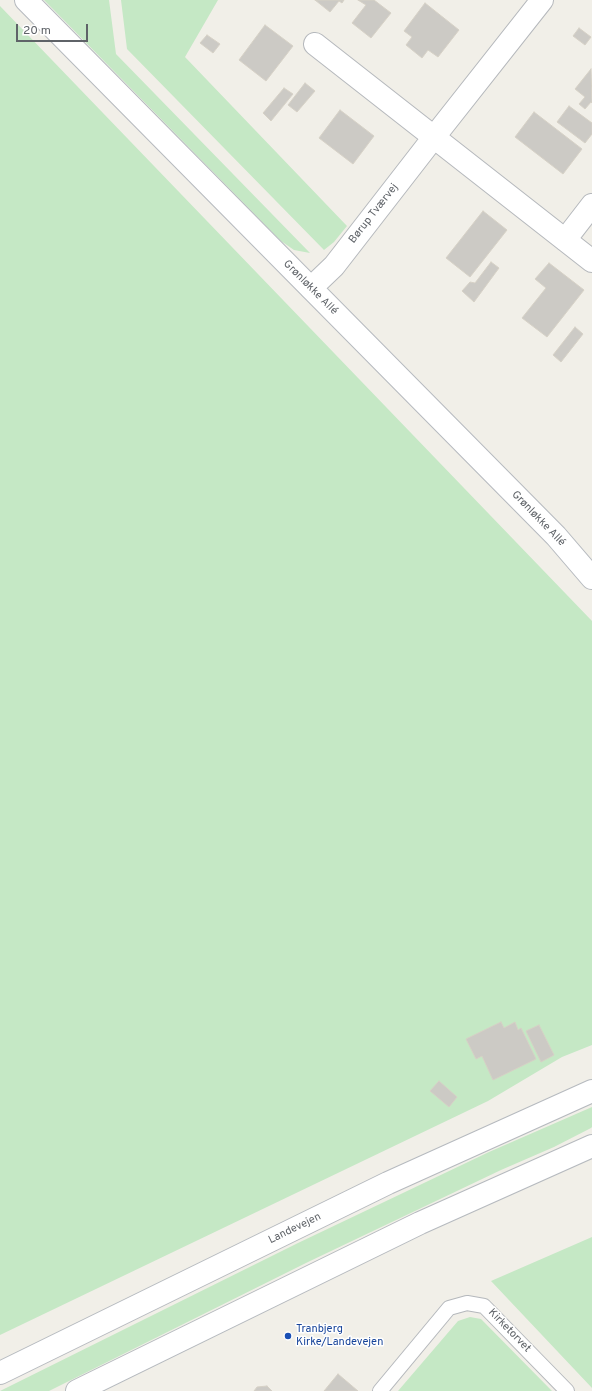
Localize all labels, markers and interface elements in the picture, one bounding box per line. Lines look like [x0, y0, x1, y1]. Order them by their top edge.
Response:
scale bar [18, 16, 90, 42]
text: 20 m [23, 23, 51, 39]
street label: Børup Tværvej [347, 181, 401, 247]
street label: Grønløkke Allé [280, 258, 340, 318]
street label: Grønløkke Allé [508, 489, 568, 549]
street label: Landevejen [267, 1211, 323, 1247]
street label: Kirketorvet [485, 1306, 533, 1356]
place label: Tranbjerg Kirke/Landevejen [296, 1323, 383, 1349]
marker: Tranbjerg Kirke/Landevejen [283, 1331, 293, 1341]

